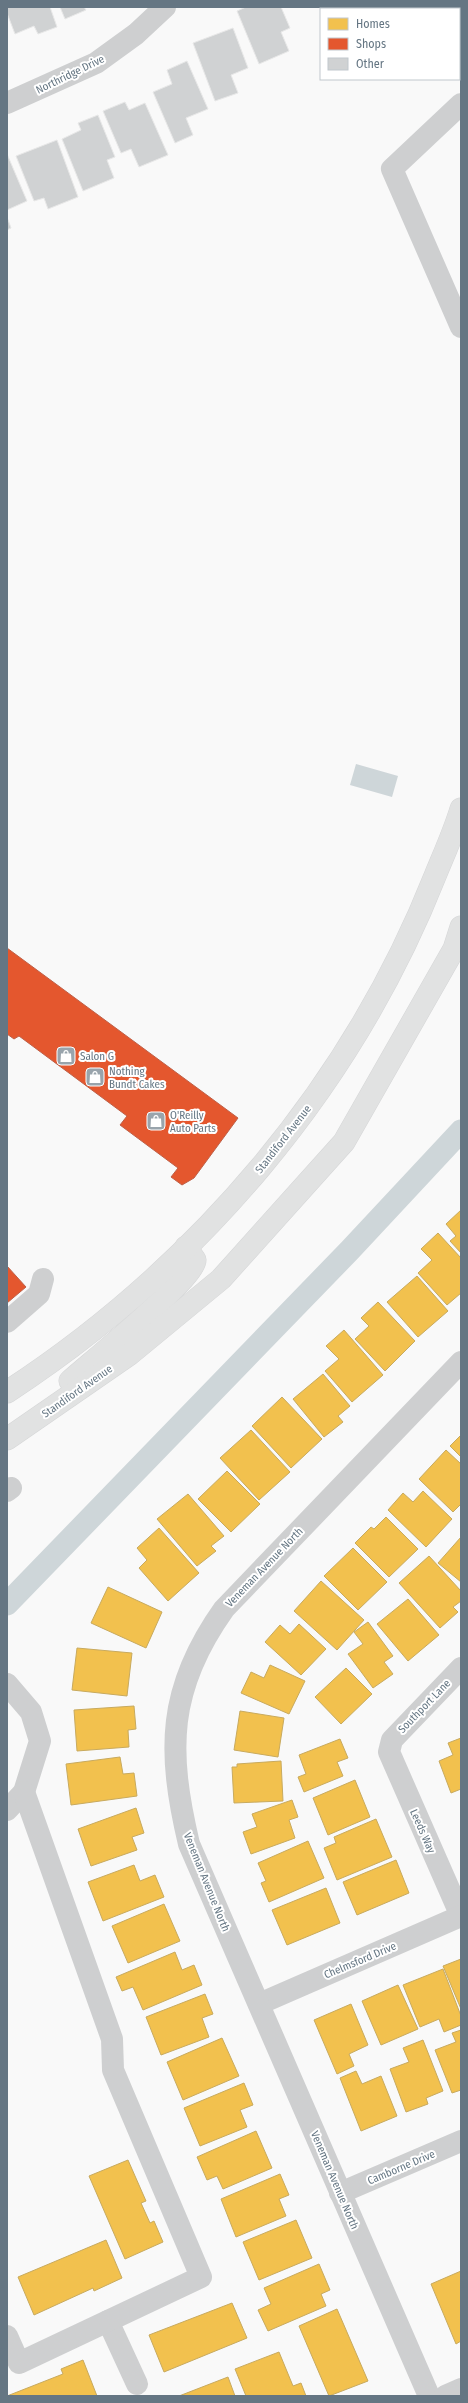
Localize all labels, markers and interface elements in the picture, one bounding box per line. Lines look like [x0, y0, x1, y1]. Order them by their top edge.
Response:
legend [320, 8, 460, 80]
text: Homes [356, 17, 390, 31]
text: Shops [356, 37, 386, 51]
street label: Northridge Drive [34, 52, 107, 97]
text: Other [356, 57, 385, 71]
shop icon: Salon G [55, 1045, 77, 1067]
place label: Salon G [80, 1050, 114, 1063]
place label: Nothing Bundt Cakes [109, 1065, 165, 1091]
shop icon: Nothing Bundt Cakes [84, 1066, 106, 1088]
street label: Standiford Avenue [253, 1103, 314, 1176]
place label: O'Reilly Auto Parts [170, 1109, 216, 1135]
shop icon: O'Reilly Auto Parts [145, 1110, 167, 1132]
street label: Standiford Avenue [40, 1362, 115, 1421]
street label: Veneman Avenue North [223, 1525, 306, 1610]
street label: Southport Lane [396, 1677, 453, 1736]
street label: Leeds Way [407, 1807, 438, 1855]
street label: Veneman Avenue North [181, 1831, 232, 1934]
street label: Chelmsford Drive [322, 1939, 398, 1982]
street label: Veneman Avenue North [308, 2129, 361, 2231]
street label: Camborne Drive [366, 2147, 437, 2187]

